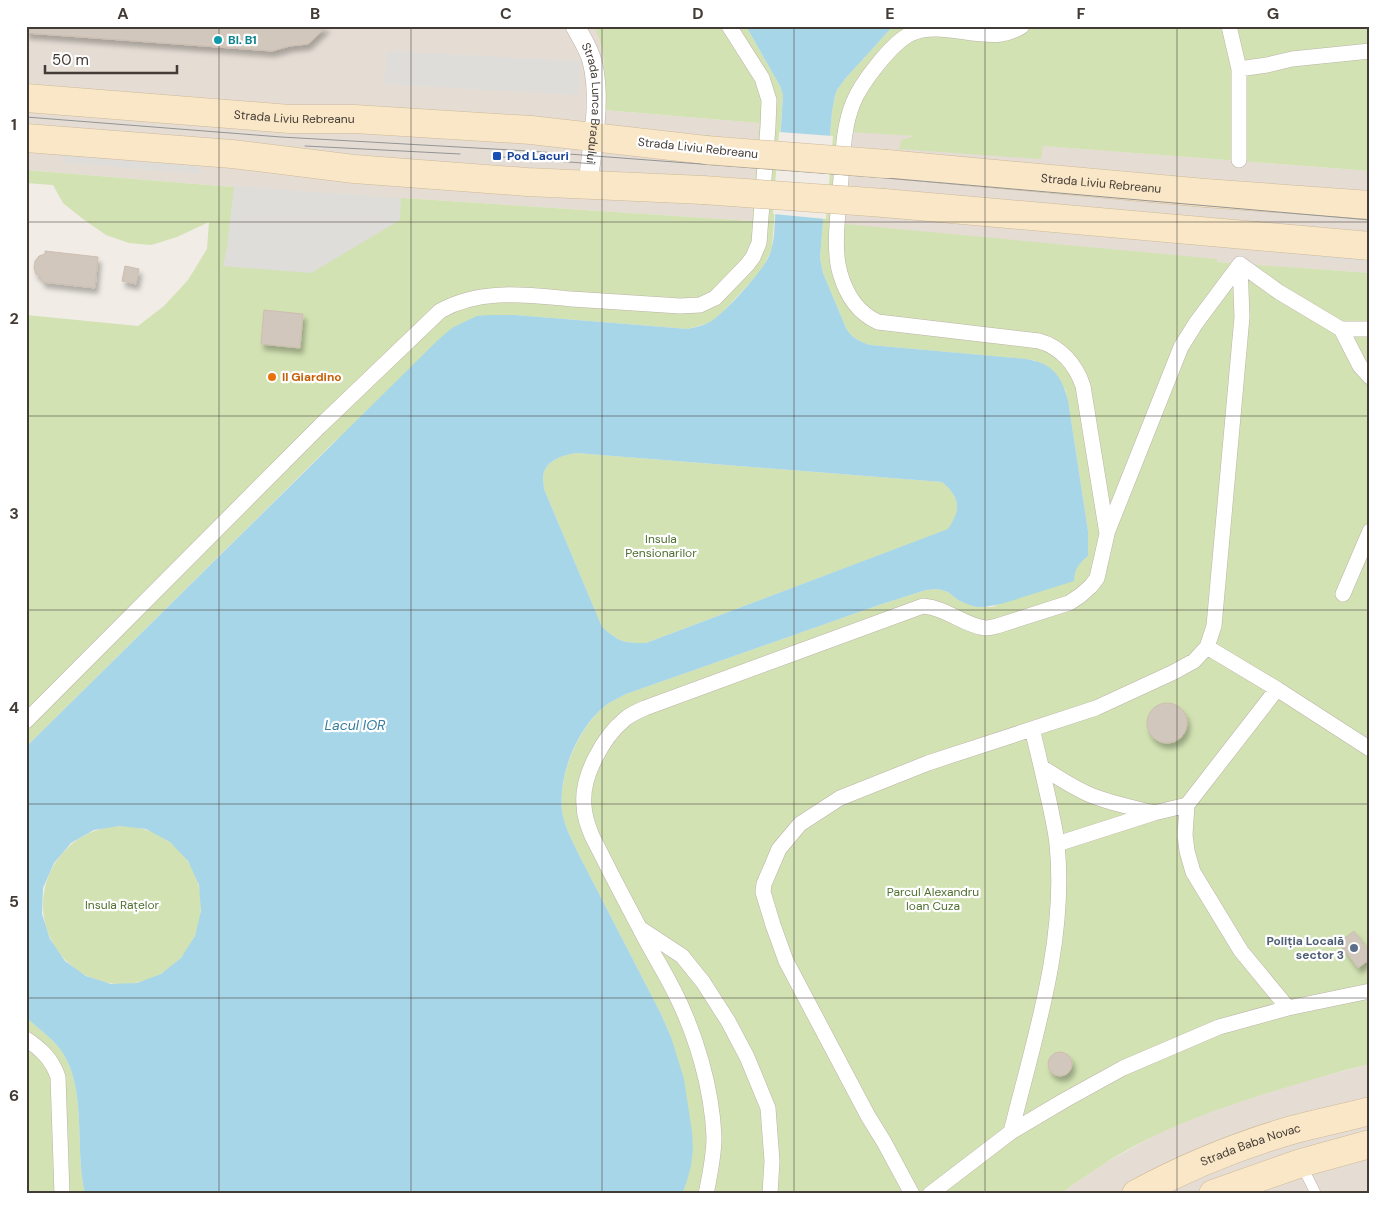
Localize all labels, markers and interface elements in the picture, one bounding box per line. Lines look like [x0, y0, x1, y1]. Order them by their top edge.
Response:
text: A [117, 3, 129, 24]
text: B [310, 3, 320, 24]
text: C [500, 3, 512, 24]
text: D [692, 3, 704, 24]
text: E [885, 3, 895, 24]
text: F [1077, 3, 1086, 24]
text: G [1267, 3, 1279, 24]
place label: Bl. B1 [228, 32, 257, 48]
marker: Bl. B1 [212, 34, 224, 46]
street label: Strada Lunca Bradului [578, 40, 604, 164]
scale bar [45, 42, 178, 74]
text: 50 m [52, 50, 89, 70]
street label: Strada Liviu Rebreanu [233, 107, 355, 127]
text: 1 [11, 114, 17, 135]
street label: Strada Liviu Rebreanu [637, 134, 759, 162]
place label: Pod Lacuri [507, 148, 569, 164]
marker: Pod Lacuri [491, 150, 503, 162]
street label: Strada Liviu Rebreanu [1040, 170, 1162, 197]
text: 2 [9, 308, 19, 329]
place label: Il Giardino [282, 369, 342, 385]
marker: Il Giardino [266, 371, 278, 383]
text: 3 [9, 503, 19, 524]
park label: Insula Pensionarilor [625, 531, 697, 561]
text: 4 [9, 697, 19, 718]
water label: Lacul IOR [325, 716, 386, 734]
park label: Parcul Alexandru Ioan Cuza [887, 884, 979, 914]
text: 5 [9, 891, 19, 912]
park label: Insula Rațelor [85, 897, 160, 913]
place label: Poliția Locală sector 3 [1266, 933, 1344, 963]
marker: Poliția Locală sector 3 [1348, 942, 1360, 954]
text: 6 [9, 1085, 19, 1106]
street label: Strada Baba Novac [1198, 1120, 1303, 1170]

